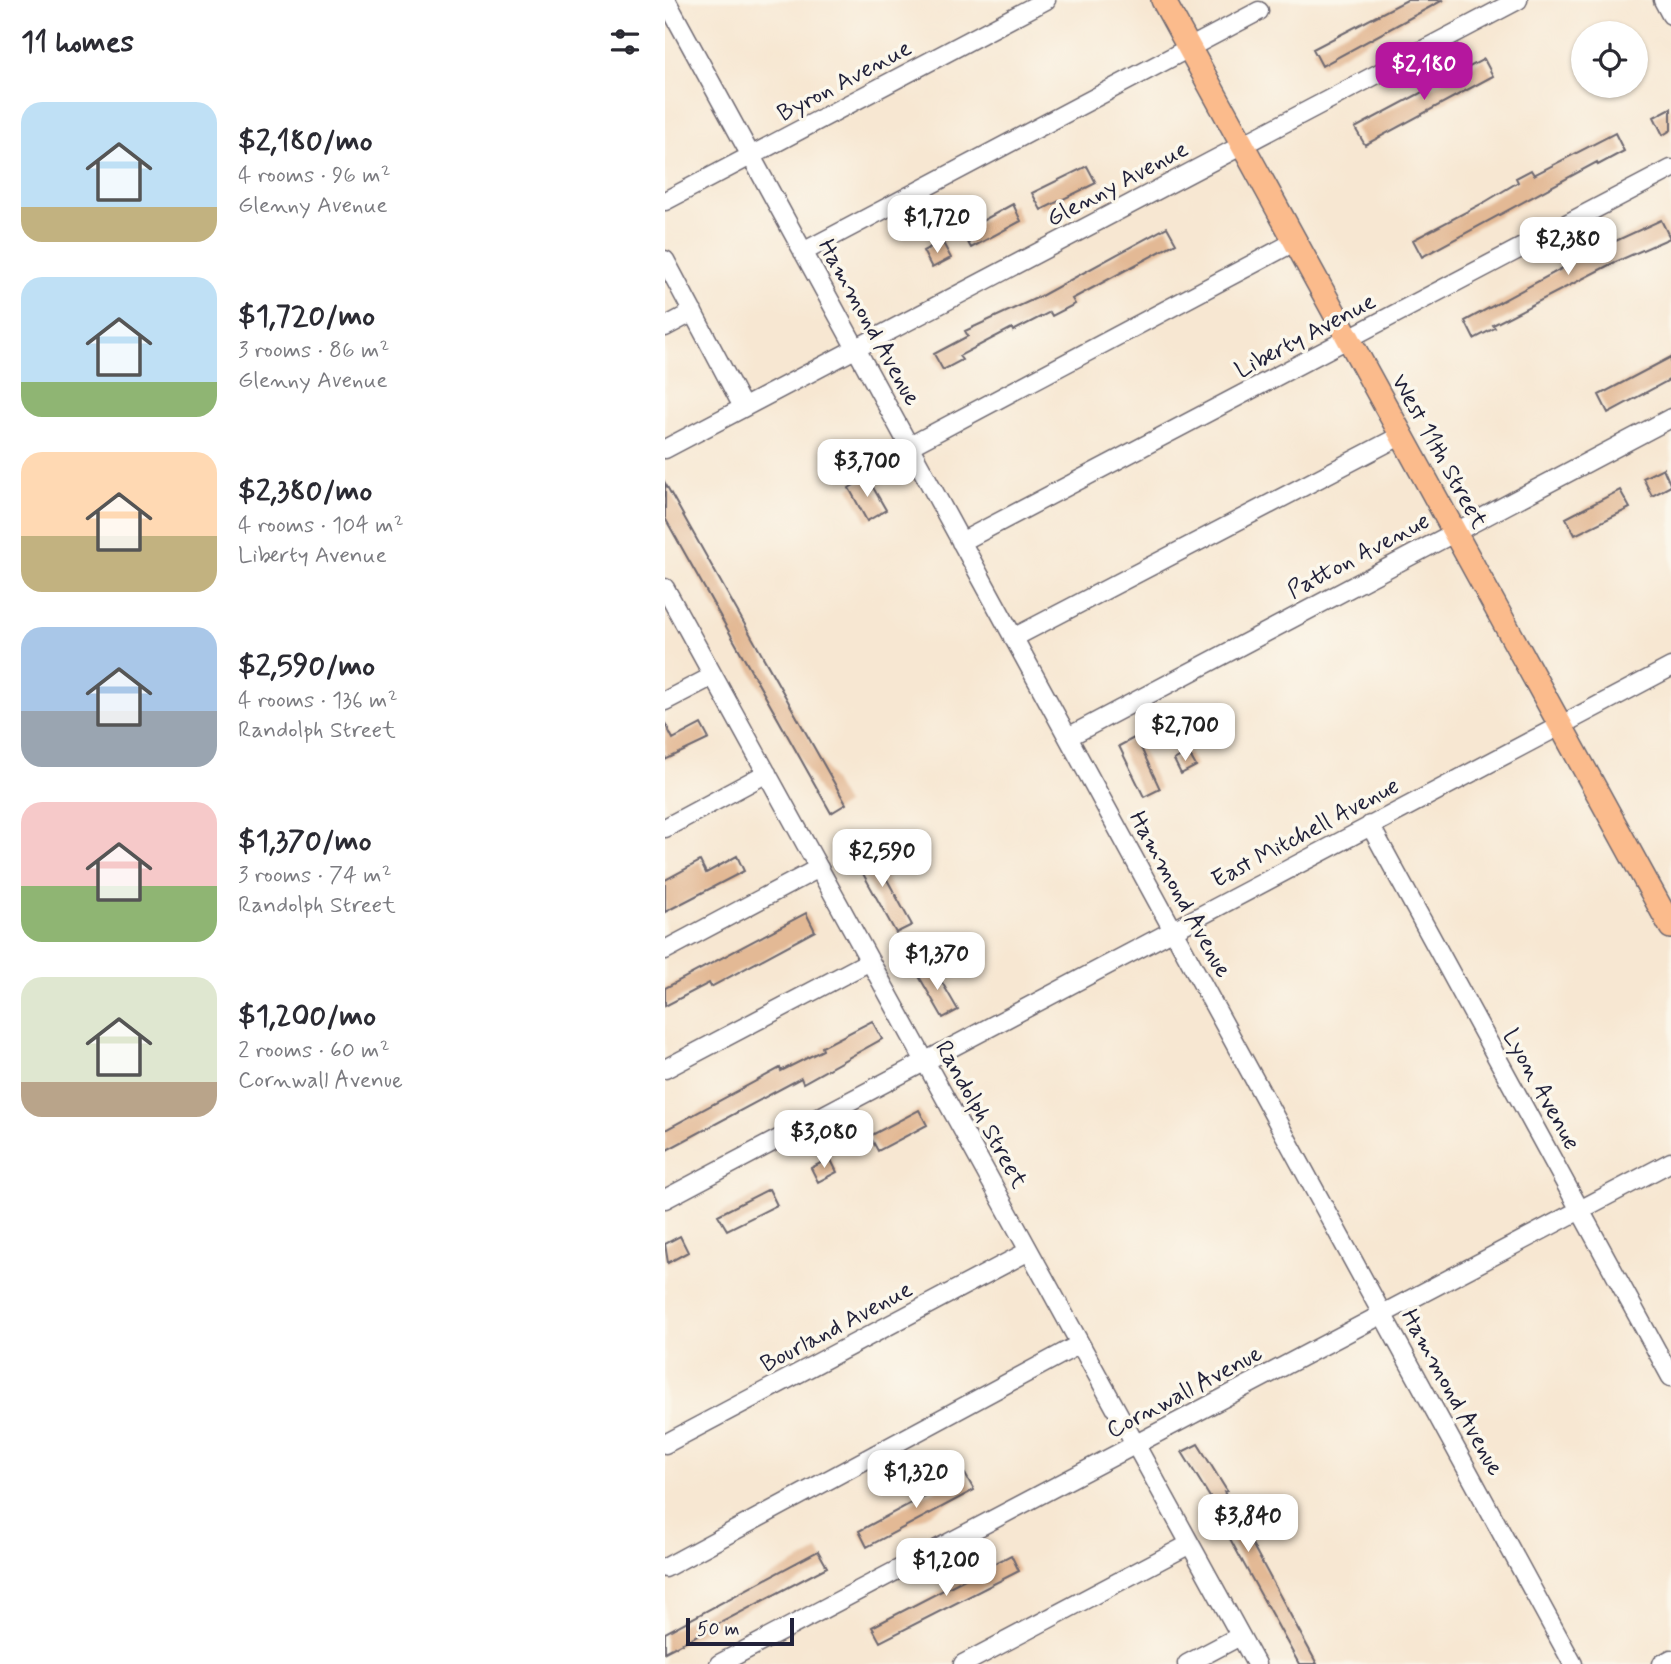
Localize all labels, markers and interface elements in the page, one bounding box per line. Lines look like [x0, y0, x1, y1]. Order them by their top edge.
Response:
map controls [1571, 21, 1648, 98]
button: locate [1571, 21, 1648, 98]
text: 11 homes [21, 23, 134, 62]
icon: filters [606, 23, 644, 61]
street label: Byron Avenue [772, 33, 917, 130]
pin: $2,180 [1367, 42, 1481, 102]
text: $2,180 [1392, 50, 1456, 80]
text: $2,180/mo [238, 122, 373, 161]
icon: home [77, 130, 161, 214]
street label: Glenny Avenue [1042, 134, 1194, 235]
text: 4 rooms · 96 m² [238, 161, 391, 191]
text: Glenny Avenue [238, 191, 388, 221]
pin: $1,720 [880, 196, 994, 255]
text: $1,720 [904, 203, 970, 233]
pin: $2,380 [1511, 218, 1625, 277]
text: $2,380 [1536, 225, 1600, 255]
street label: Hammond Avenue [810, 234, 927, 412]
street label: Liberty Avenue [1230, 286, 1382, 386]
text: $1,720/mo [238, 297, 375, 336]
icon: home [77, 305, 161, 389]
text: 3 rooms · 86 m² [238, 336, 389, 366]
text: Glenny Avenue [238, 366, 388, 396]
street label: West 11th Street [1383, 369, 1494, 535]
pin: $3,700 [810, 440, 924, 499]
text: $3,700 [833, 447, 901, 477]
text: $2,380/mo [238, 472, 372, 511]
icon: home [77, 480, 161, 564]
street label: Patton Avenue [1282, 506, 1435, 607]
text: 4 rooms · 104 m² [238, 511, 404, 541]
text: Liberty Avenue [238, 541, 387, 571]
text: $2,590/mo [238, 647, 375, 686]
icon: home [77, 655, 161, 739]
text: 4 rooms · 136 m² [238, 686, 398, 716]
pin: $2,700 [1128, 704, 1242, 763]
text: $2,700 [1151, 711, 1219, 741]
text: Randolph Street [238, 716, 396, 746]
street label: East Mitchell Avenue [1207, 771, 1405, 896]
street label: Hammond Avenue [1121, 806, 1238, 984]
text: $1,370/mo [238, 822, 372, 861]
icon: home [77, 830, 161, 914]
pin: $2,590 [825, 830, 939, 889]
text: $2,590 [849, 837, 916, 867]
text: 3 rooms · 74 m² [238, 861, 392, 891]
text: Randolph Street [238, 891, 396, 921]
pin: $1,370 [880, 932, 994, 992]
text: $1,370 [905, 940, 969, 970]
text: $1,200/mo [238, 997, 376, 1036]
icon: home [77, 1005, 161, 1089]
street label: Lyon Avenue [1495, 1024, 1587, 1156]
street label: Randolph Street [927, 1035, 1034, 1194]
text: 2 rooms · 60 m² [238, 1036, 390, 1066]
text: Cornwall Avenue [238, 1066, 403, 1096]
pin: $3,080 [767, 1110, 881, 1170]
text: $3,080 [790, 1118, 858, 1148]
street label: Bourland Avenue [755, 1274, 918, 1380]
street label: Hammond Avenue [1393, 1304, 1510, 1482]
street label: Cornwall Avenue [1101, 1338, 1268, 1446]
pin: $1,320 [859, 1450, 973, 1510]
text: $1,320 [883, 1458, 949, 1488]
pin: $3,840 [1191, 1494, 1305, 1554]
text: $3,840 [1214, 1502, 1282, 1532]
pin: $1,200 [889, 1538, 1003, 1598]
text: $1,200 [912, 1546, 980, 1576]
scale bar [686, 1615, 795, 1647]
text: 50 m [697, 1617, 740, 1642]

